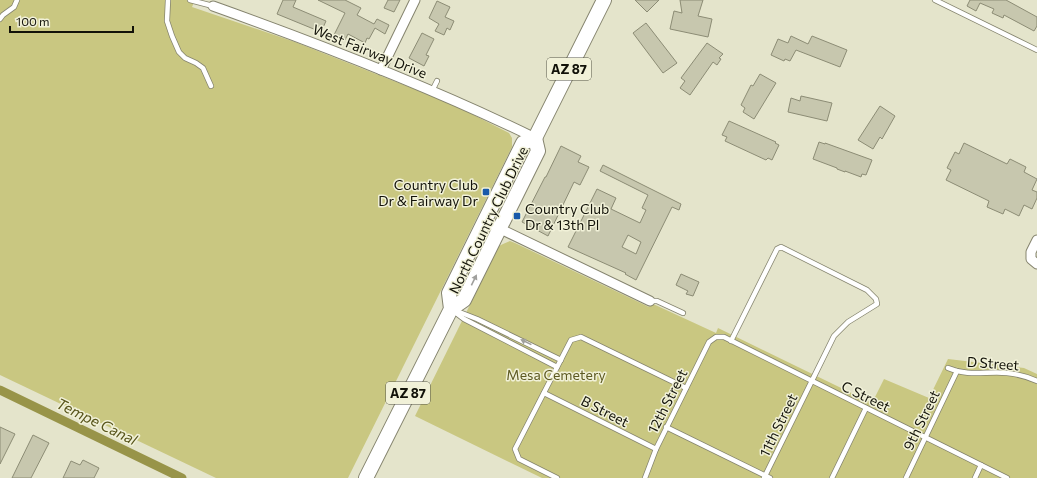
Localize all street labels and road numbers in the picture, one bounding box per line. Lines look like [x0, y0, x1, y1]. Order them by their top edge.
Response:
street label: West Fairway Drive [310, 20, 430, 82]
road number: AZ 87 [547, 58, 591, 80]
street label: North Country Club Drive [445, 144, 531, 296]
street label: D Street [966, 353, 1020, 373]
street label: 12th Street [644, 366, 691, 436]
street label: C Street [839, 377, 893, 415]
road number: AZ 87 [386, 382, 430, 404]
street label: 9th Street [899, 387, 943, 453]
street label: 11th Street [755, 390, 801, 459]
street label: B Street [578, 392, 632, 430]

